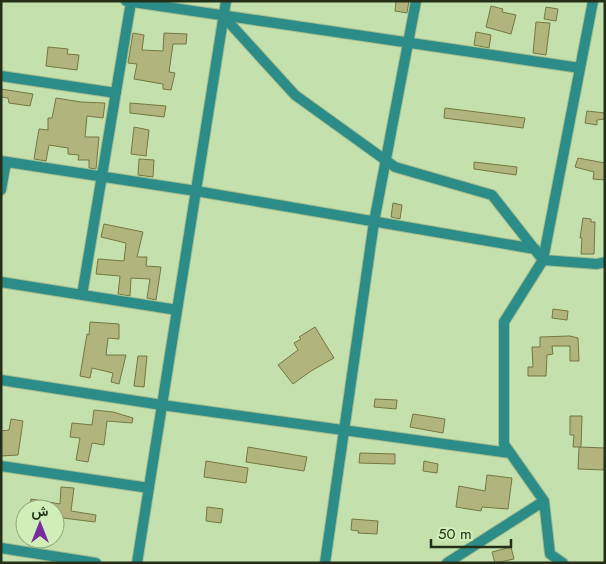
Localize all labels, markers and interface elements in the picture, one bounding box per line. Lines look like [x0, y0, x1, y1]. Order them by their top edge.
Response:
north arrow [15, 499, 65, 549]
text: ش [32, 501, 49, 521]
scale bar [431, 516, 511, 548]
text: 50 m [438, 523, 472, 545]

